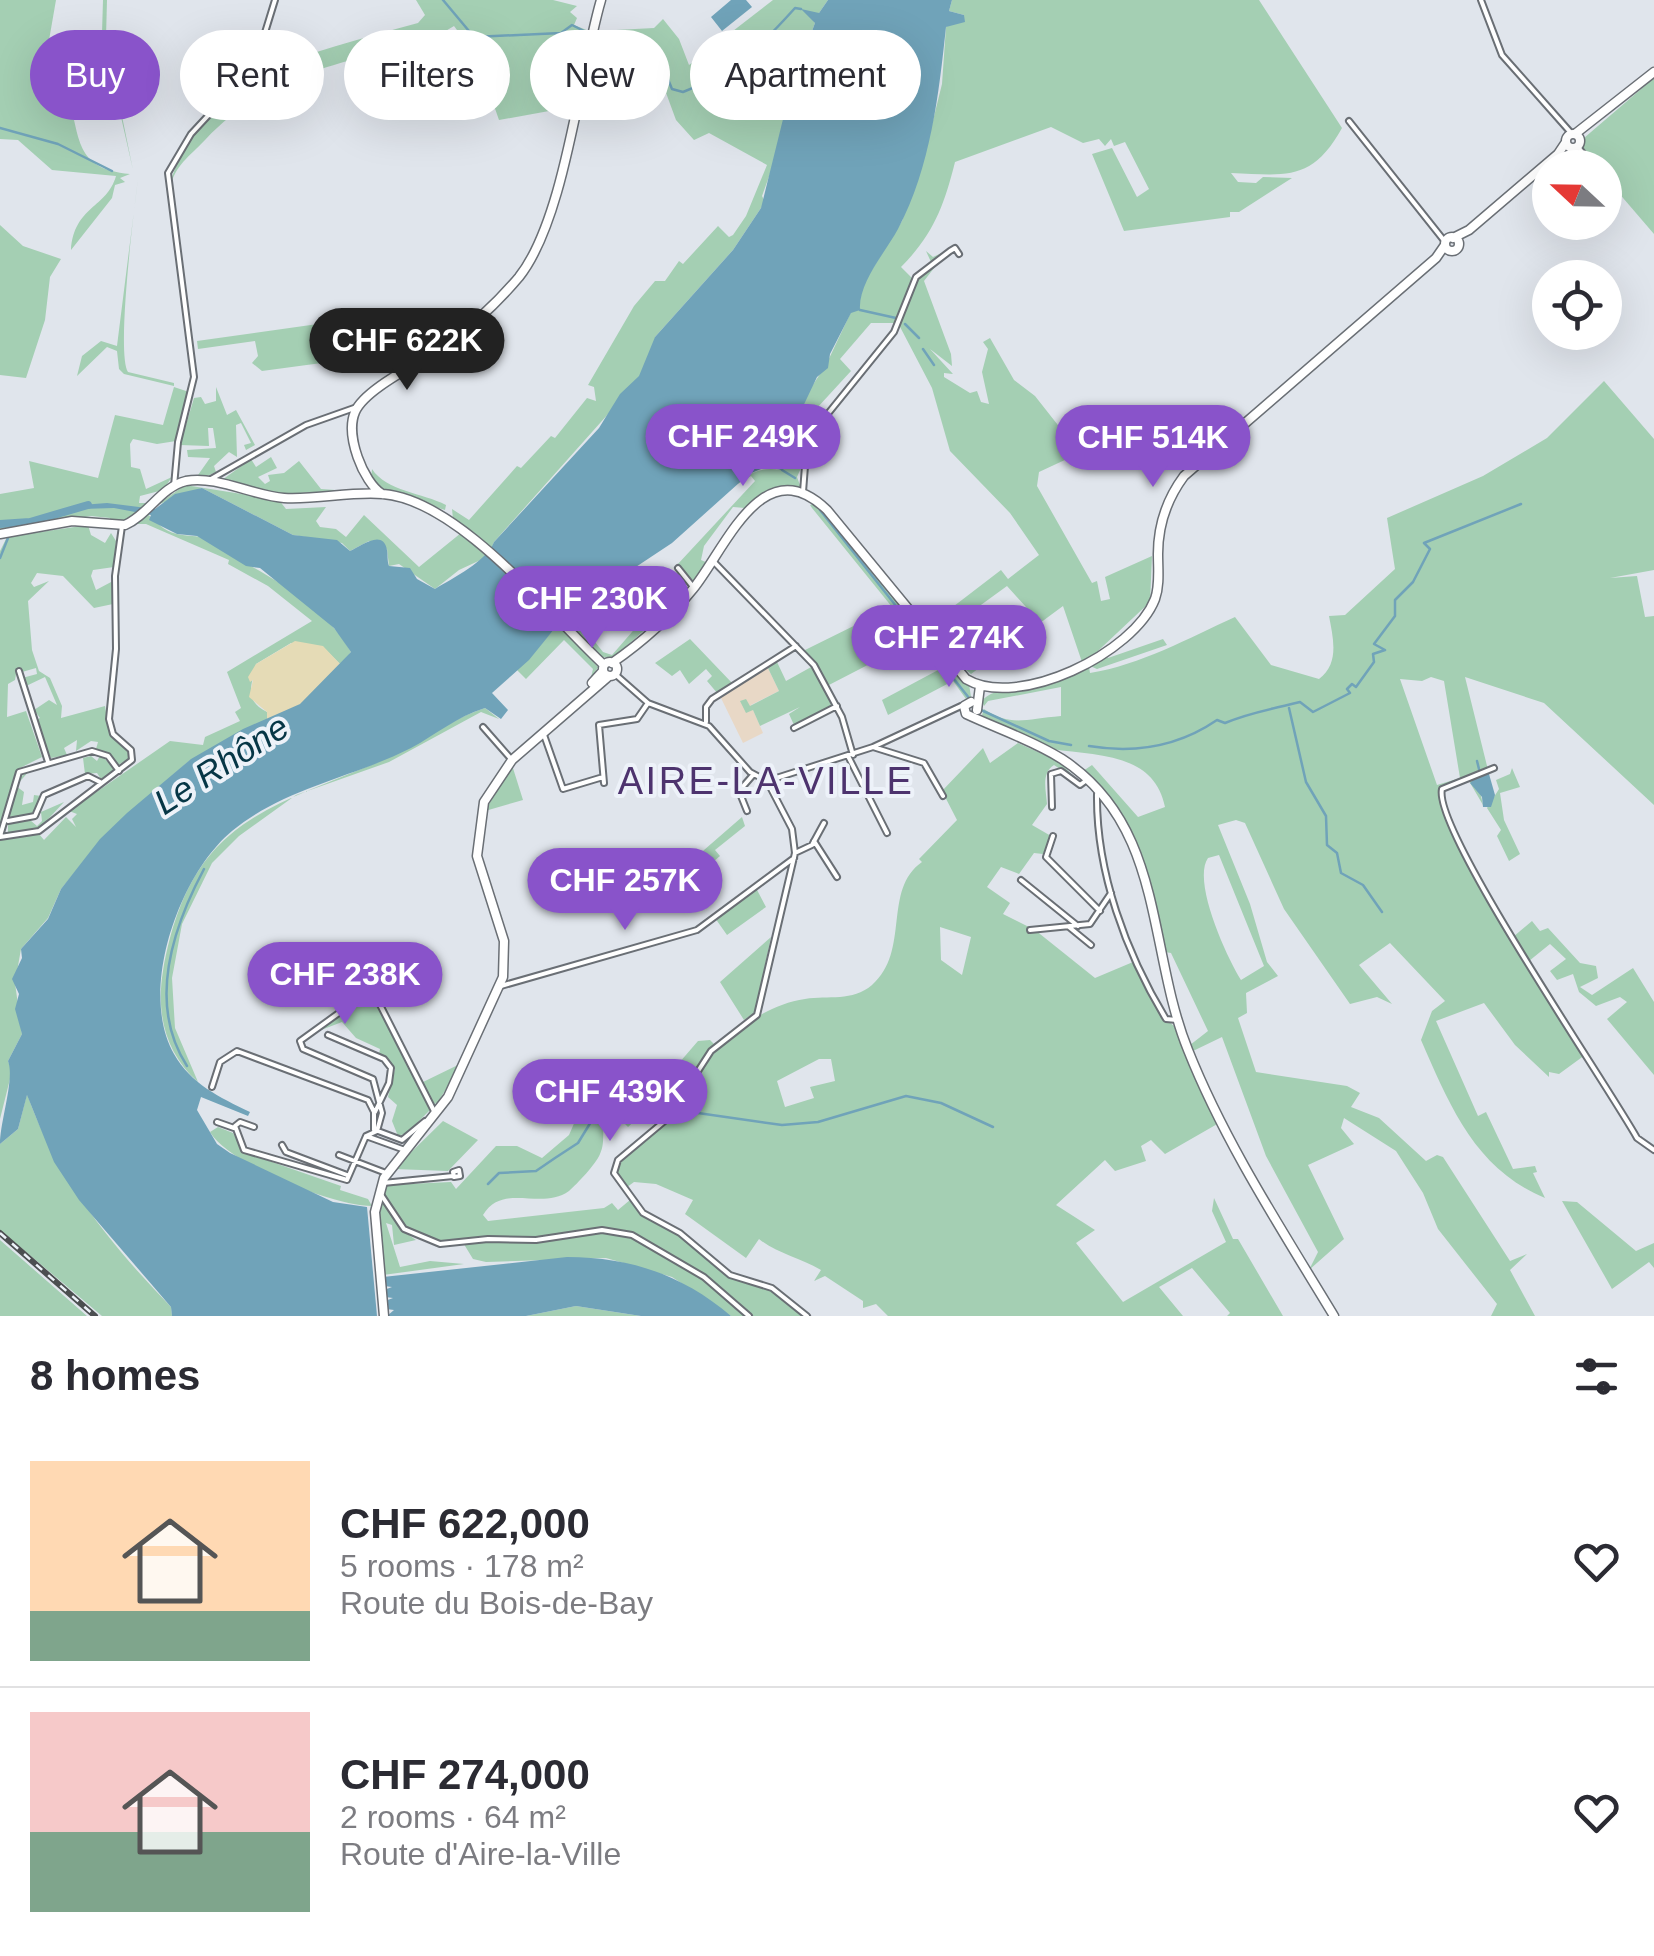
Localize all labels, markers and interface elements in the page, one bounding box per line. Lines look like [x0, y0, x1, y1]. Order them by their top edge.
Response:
chip: Buy [30, 30, 160, 120]
chip: Rent [180, 30, 324, 120]
chip: Filters [344, 30, 510, 120]
chip: New [530, 30, 670, 120]
chip: Apartment [690, 30, 921, 120]
north arrow [1532, 150, 1622, 240]
map controls [1532, 150, 1622, 350]
button: locate [1532, 260, 1622, 350]
pin: CHF 622K [304, 308, 510, 393]
text: CHF 622K [331, 322, 483, 358]
pin: CHF 249K [640, 404, 846, 489]
pin: CHF 514K [1050, 405, 1256, 490]
text: CHF 249K [667, 418, 819, 454]
text: CHF 514K [1077, 419, 1229, 455]
pin: CHF 230K [489, 566, 695, 651]
text: CHF 230K [516, 580, 668, 616]
pin: CHF 274K [846, 605, 1052, 690]
text: CHF 274K [873, 619, 1025, 655]
water label: Le Rhône [147, 706, 295, 822]
district label: AIRE-LA-VILLE [618, 760, 914, 802]
pin: CHF 257K [522, 848, 728, 933]
text: CHF 257K [549, 862, 701, 898]
pin: CHF 238K [242, 942, 448, 1027]
text: CHF 238K [269, 956, 421, 992]
pin: CHF 439K [507, 1059, 713, 1144]
text: CHF 439K [534, 1073, 686, 1109]
icon: filters [1569, 1349, 1624, 1404]
text: 8 homes [30, 1352, 200, 1399]
text: CHF 622,000 [340, 1500, 590, 1547]
icon: home [110, 1501, 230, 1621]
icon: heart [1569, 1534, 1624, 1589]
text: 5 rooms · 178 m² [340, 1548, 584, 1584]
text: Route du Bois-de-Bay [340, 1585, 653, 1621]
text: CHF 274,000 [340, 1751, 590, 1798]
icon: home [110, 1752, 230, 1872]
icon: heart [1569, 1785, 1624, 1840]
text: 2 rooms · 64 m² [340, 1799, 566, 1835]
text: Route d'Aire-la-Ville [340, 1836, 621, 1872]

